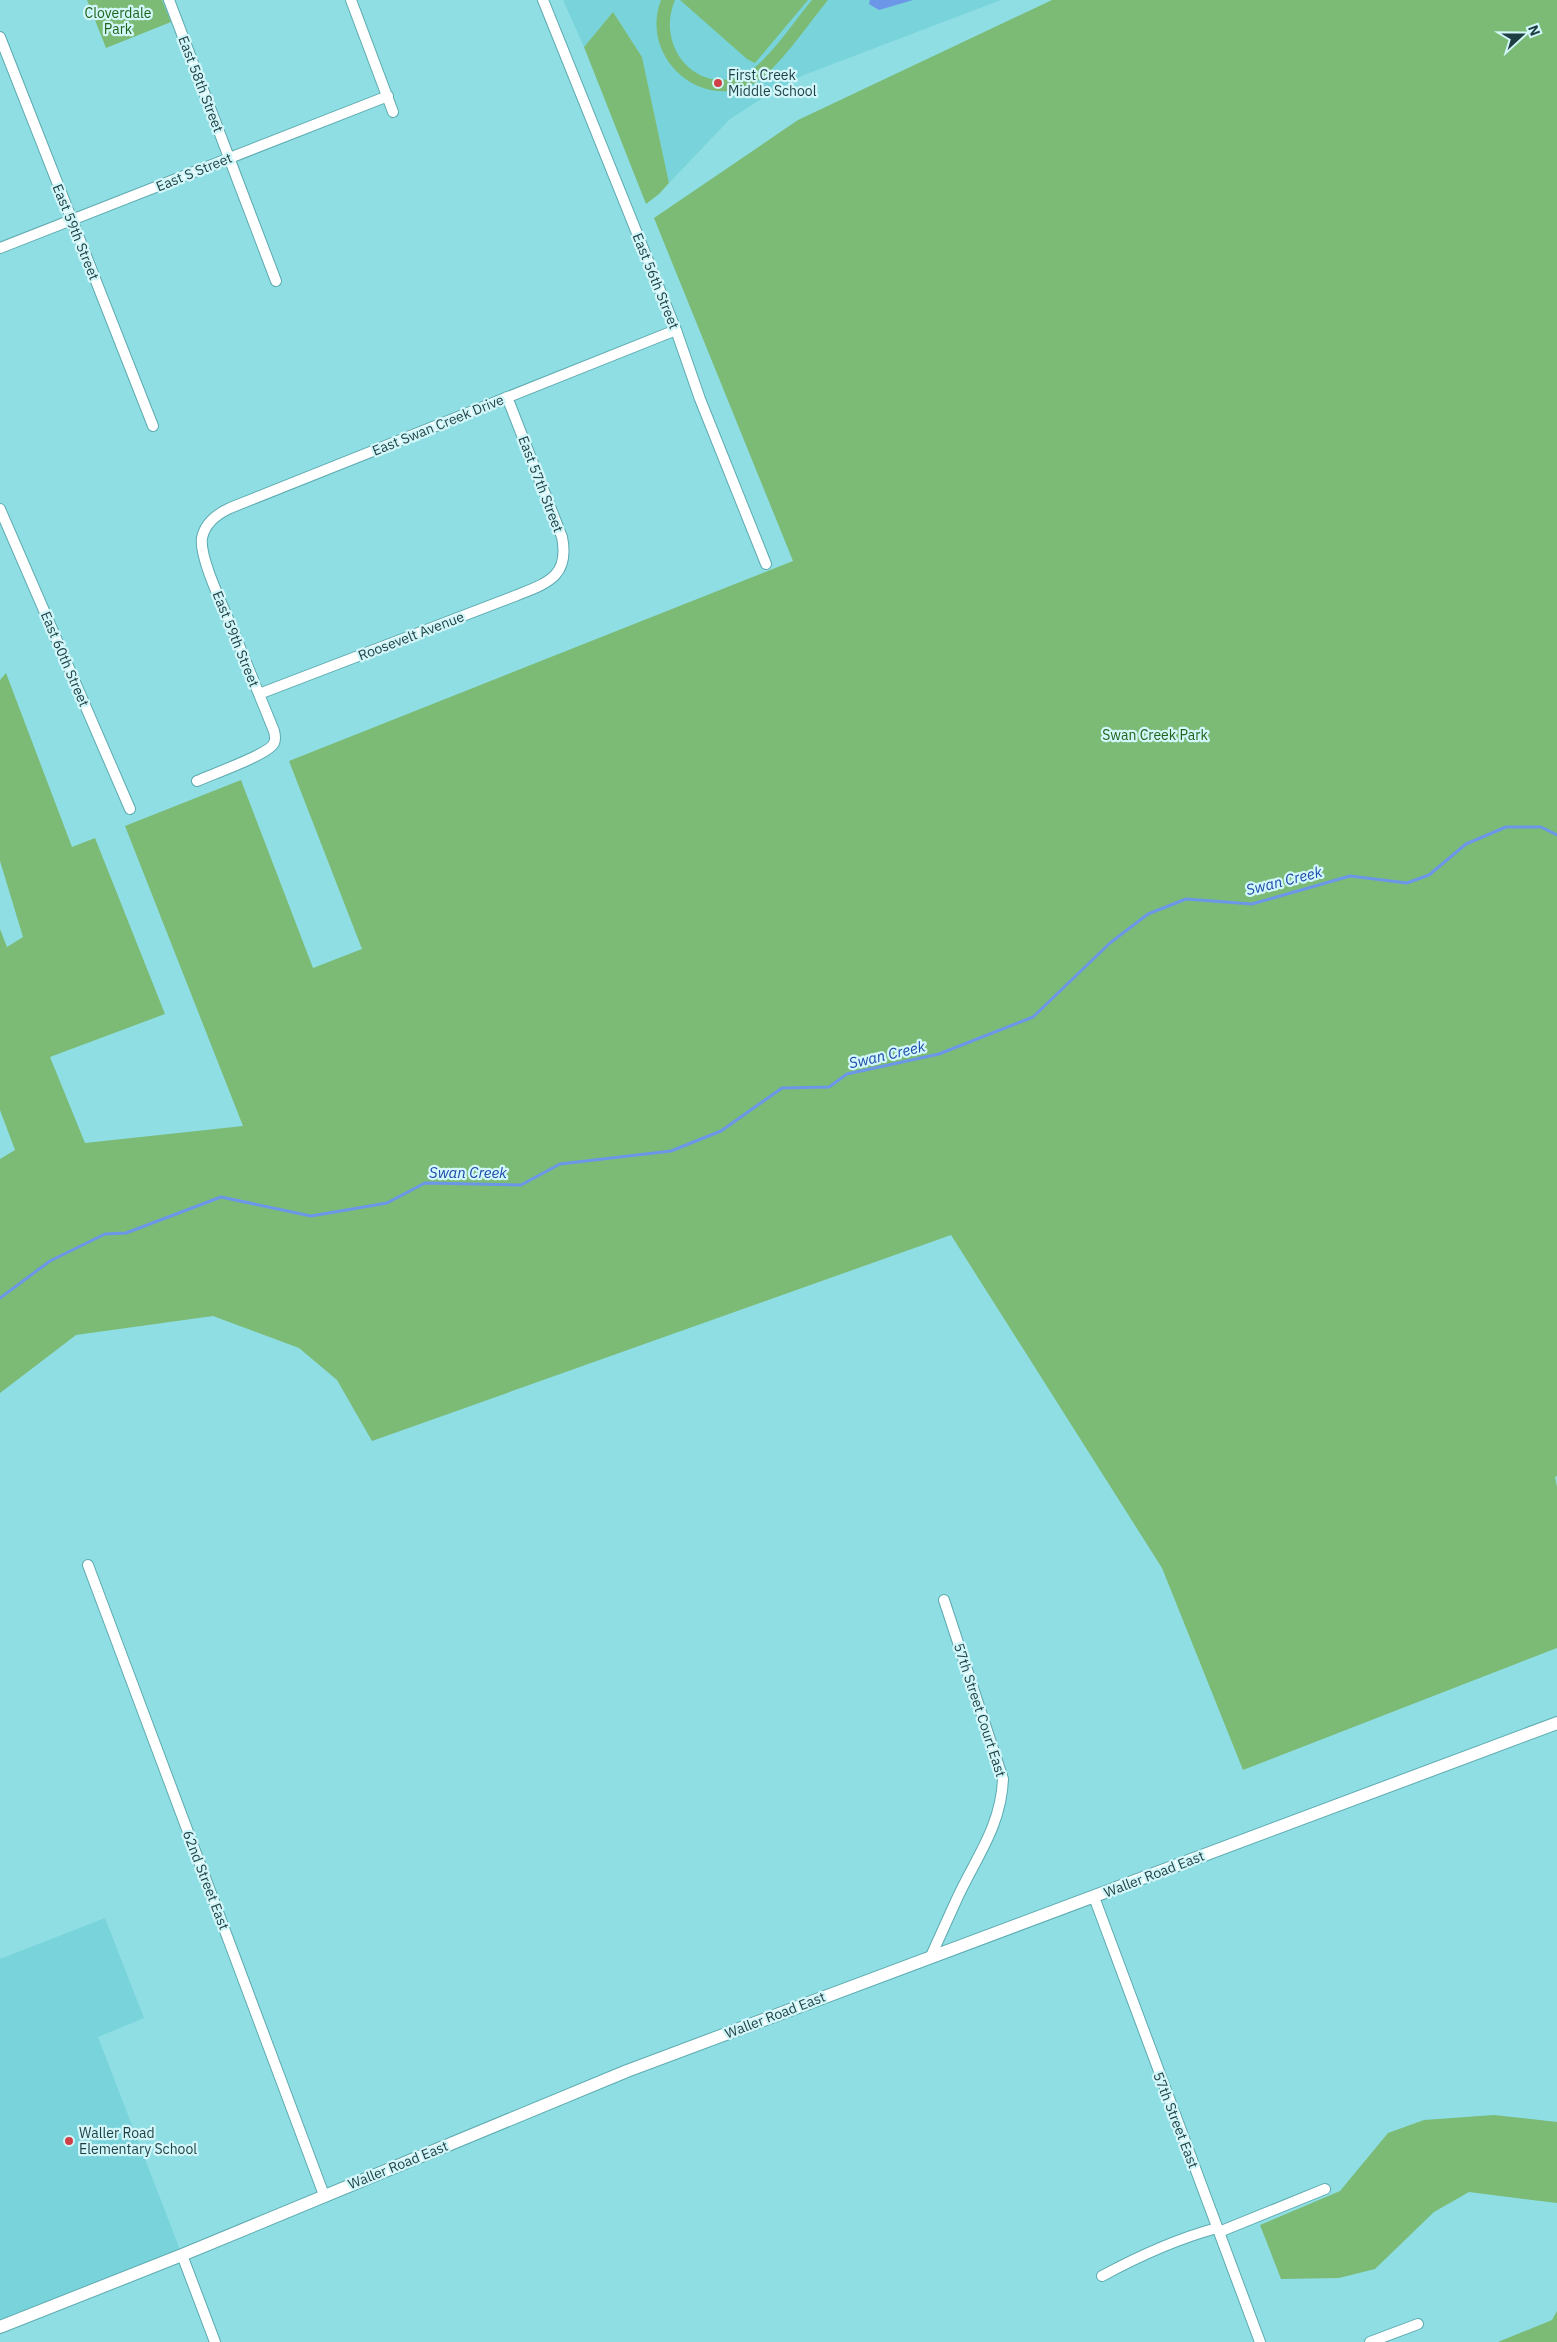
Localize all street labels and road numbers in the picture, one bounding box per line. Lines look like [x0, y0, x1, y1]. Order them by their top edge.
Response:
street label: East 58th Street [174, 33, 228, 135]
street label: East S Street [153, 149, 235, 195]
street label: East 59th Street [49, 181, 103, 283]
street label: East 56th Street [629, 230, 683, 332]
street label: East Swan Creek Drive [370, 390, 507, 460]
street label: East 57th Street [514, 433, 568, 535]
street label: East 59th Street [209, 588, 263, 690]
street label: Roosevelt Avenue [355, 607, 467, 664]
street label: East 60th Street [37, 609, 93, 710]
street label: 57th Street Court East [950, 1641, 1010, 1779]
street label: 62nd Street East [179, 1828, 233, 1932]
street label: Waller Road East [1101, 1847, 1207, 1901]
street label: Waller Road East [722, 1988, 828, 2042]
street label: 57th Street East [1149, 2069, 1203, 2171]
street label: Waller Road East [345, 2137, 451, 2193]

